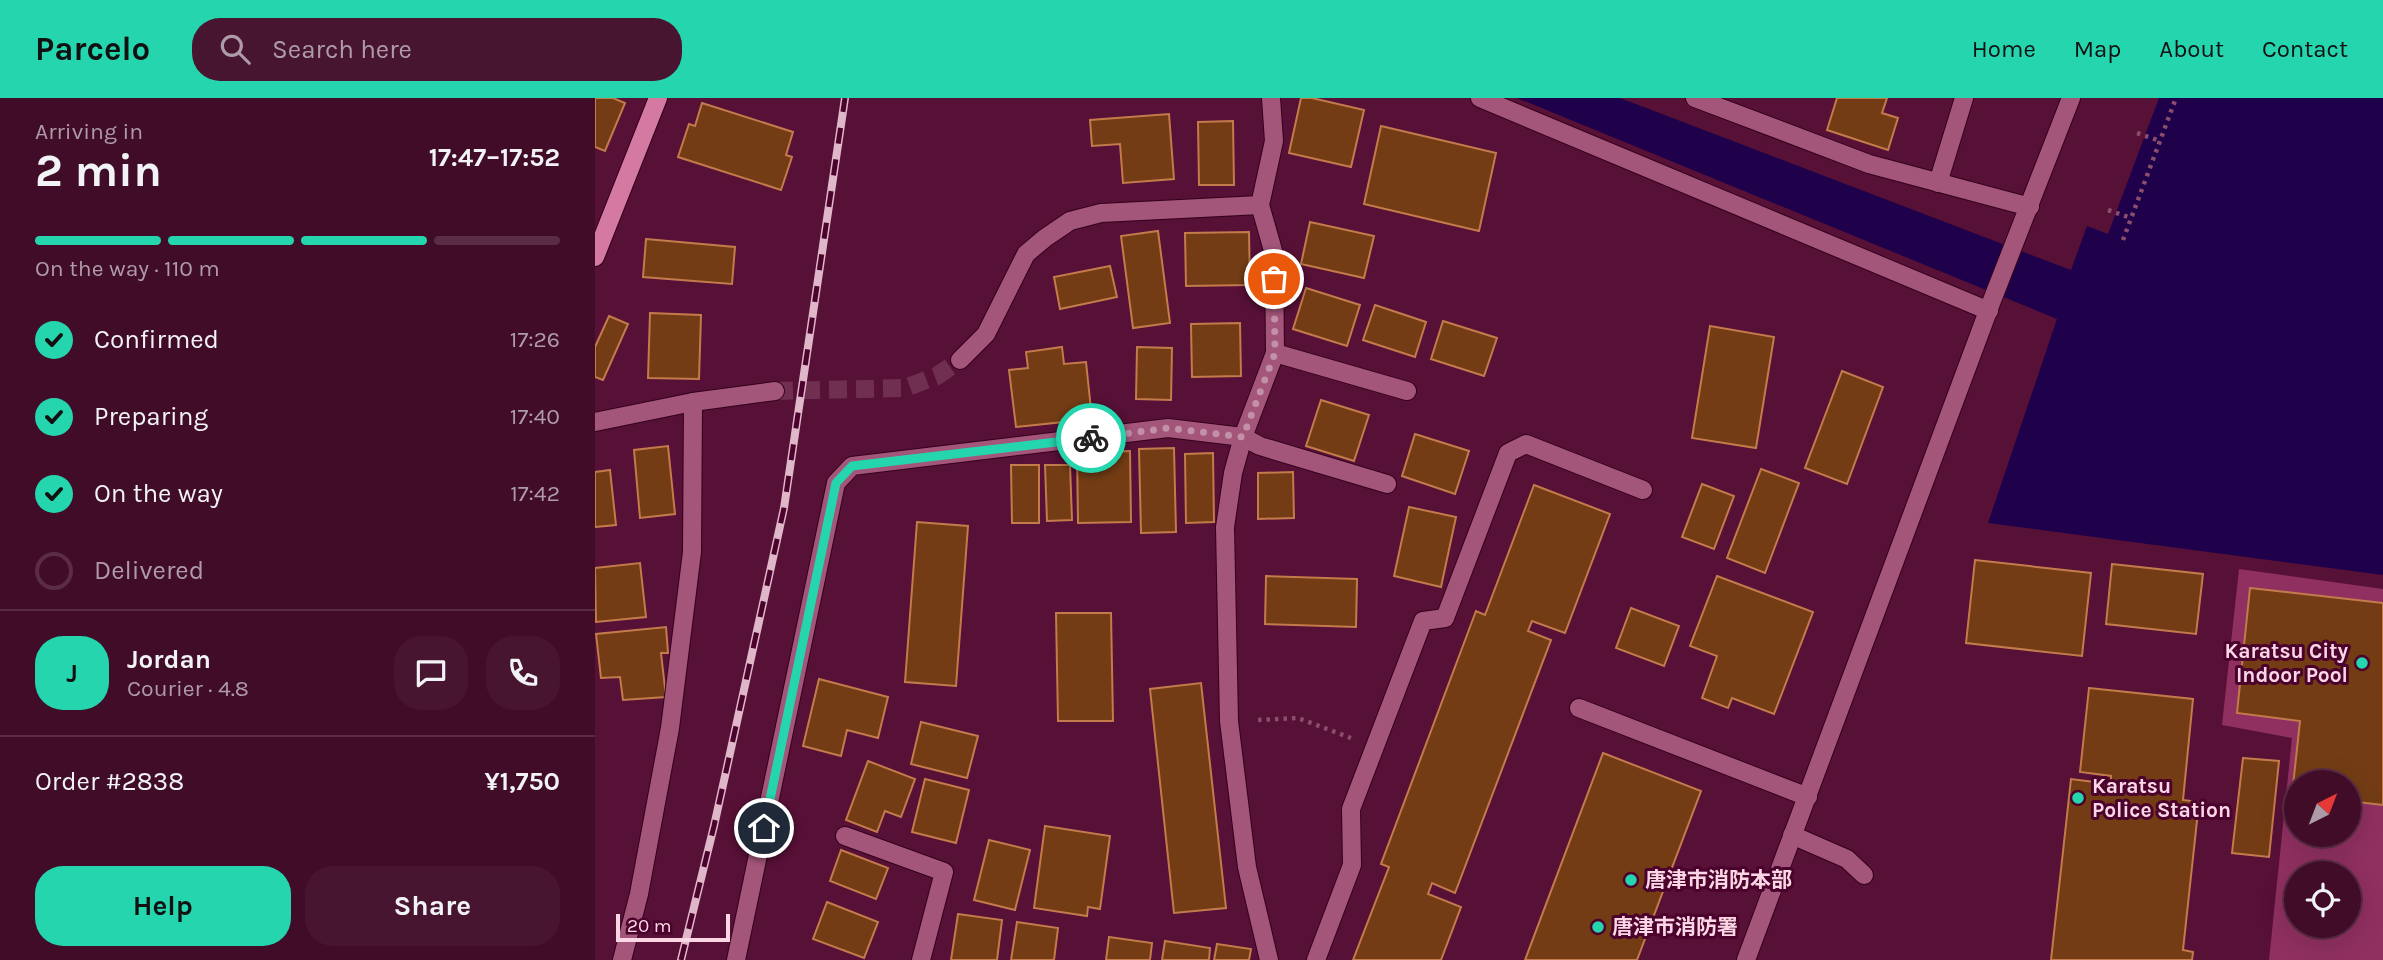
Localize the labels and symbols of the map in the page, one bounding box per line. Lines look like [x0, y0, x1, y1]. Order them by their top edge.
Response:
pin [1244, 249, 1304, 309]
courier [1056, 403, 1126, 473]
place label: Karatsu City Indoor Pool [2225, 639, 2348, 687]
marker: Karatsu City Indoor Pool [2354, 655, 2370, 671]
north arrow [2284, 770, 2361, 847]
place label: Karatsu Police Station [2092, 774, 2231, 822]
marker: Karatsu Police Station [2070, 790, 2086, 806]
pin [734, 798, 794, 858]
place label: 唐津市消防本部 [1645, 868, 1792, 892]
marker: 唐津市消防本部 [1623, 872, 1639, 888]
scale bar [616, 911, 730, 943]
place label: 唐津市消防署 [1612, 915, 1738, 939]
marker: 唐津市消防署 [1590, 919, 1606, 935]

